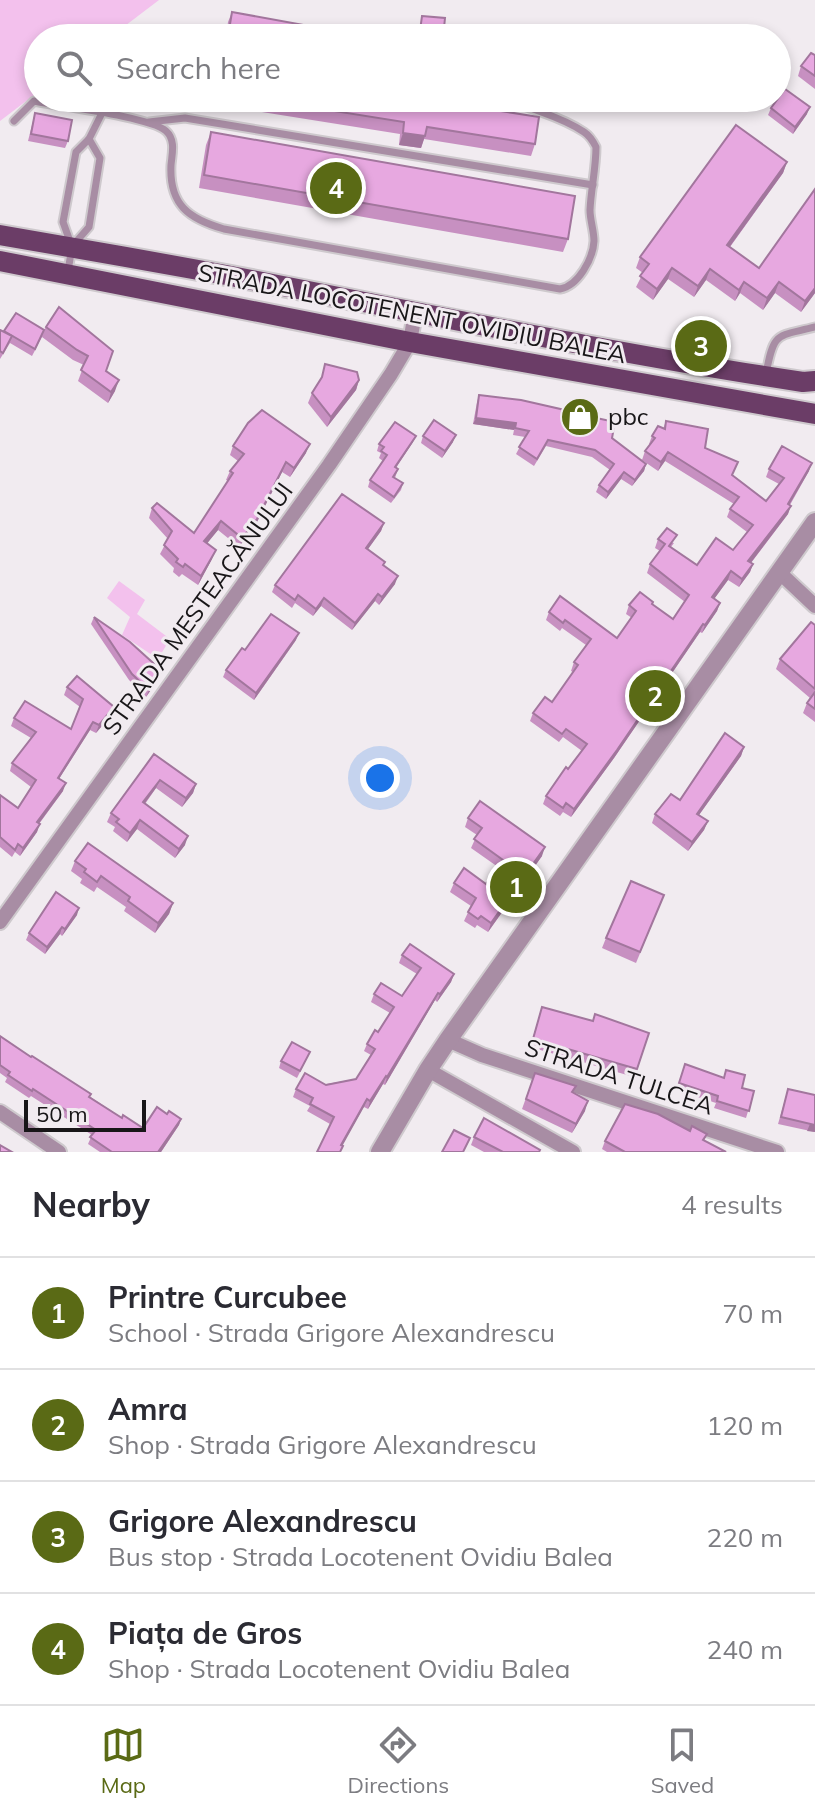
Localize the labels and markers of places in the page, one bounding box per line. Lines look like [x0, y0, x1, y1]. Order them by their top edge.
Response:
pin: 4 [310, 158, 362, 218]
pin: 3 [675, 316, 727, 376]
shop icon: pbc [559, 396, 601, 438]
place label: pbc [608, 401, 649, 431]
pin: 2 [629, 666, 681, 726]
pin: 1 [490, 857, 542, 917]

